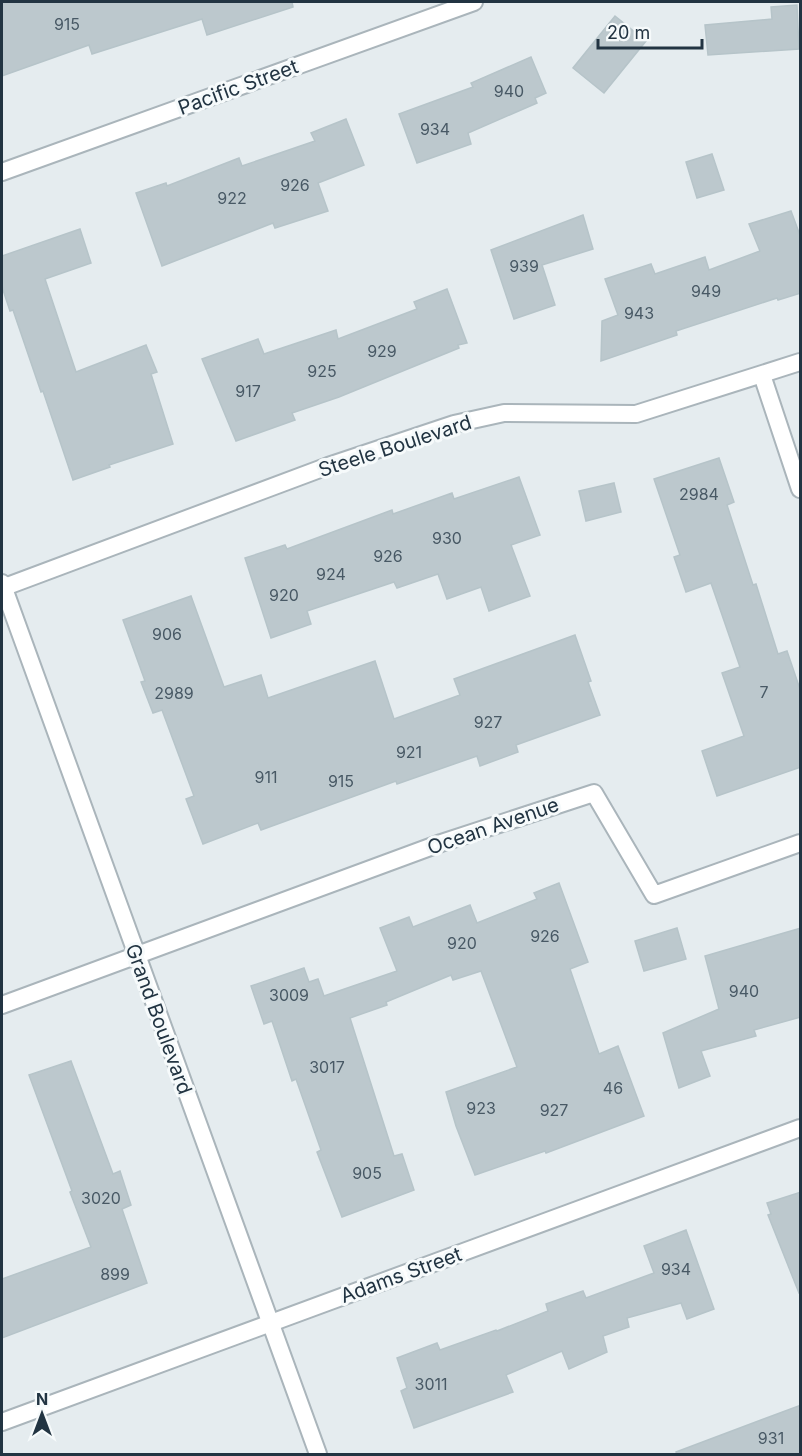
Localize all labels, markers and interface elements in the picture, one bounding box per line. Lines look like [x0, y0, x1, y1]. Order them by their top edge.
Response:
scale bar [598, 12, 702, 50]
house number: 915 [54, 14, 80, 34]
text: 20 m [607, 22, 650, 43]
street label: Pacific Street [175, 54, 302, 120]
house number: 940 [494, 81, 524, 101]
house number: 934 [420, 119, 450, 139]
house number: 926 [280, 175, 310, 195]
house number: 922 [217, 188, 247, 208]
house number: 939 [509, 256, 539, 276]
house number: 949 [691, 281, 721, 301]
house number: 943 [624, 303, 654, 323]
house number: 929 [367, 341, 397, 361]
house number: 925 [307, 361, 337, 381]
house number: 917 [235, 381, 261, 401]
street label: Steele Boulevard [315, 410, 475, 482]
house number: 2984 [679, 484, 719, 504]
house number: 930 [432, 528, 462, 548]
house number: 926 [373, 546, 403, 566]
house number: 924 [316, 564, 346, 584]
house number: 920 [269, 585, 299, 605]
house number: 906 [152, 624, 182, 644]
house number: 7 [759, 682, 769, 702]
house number: 2989 [154, 683, 194, 703]
house number: 927 [474, 712, 502, 732]
house number: 921 [396, 742, 422, 762]
house number: 911 [255, 767, 277, 787]
house number: 915 [328, 771, 354, 791]
street label: Ocean Avenue [424, 792, 562, 860]
house number: 926 [530, 926, 560, 946]
house number: 920 [447, 933, 477, 953]
street label: Grand Boulevard [121, 941, 197, 1097]
house number: 940 [729, 981, 759, 1001]
house number: 3009 [269, 985, 309, 1005]
house number: 3017 [309, 1057, 345, 1077]
house number: 46 [603, 1078, 623, 1098]
house number: 923 [466, 1098, 496, 1118]
house number: 927 [540, 1100, 568, 1120]
house number: 905 [352, 1163, 382, 1183]
house number: 3020 [81, 1188, 121, 1208]
street label: Adams Street [337, 1242, 465, 1308]
house number: 934 [661, 1259, 691, 1279]
house number: 899 [100, 1264, 130, 1284]
house number: 3011 [415, 1374, 448, 1394]
north arrow [12, 1384, 72, 1444]
text: N [36, 1389, 48, 1409]
house number: 931 [758, 1428, 784, 1448]

